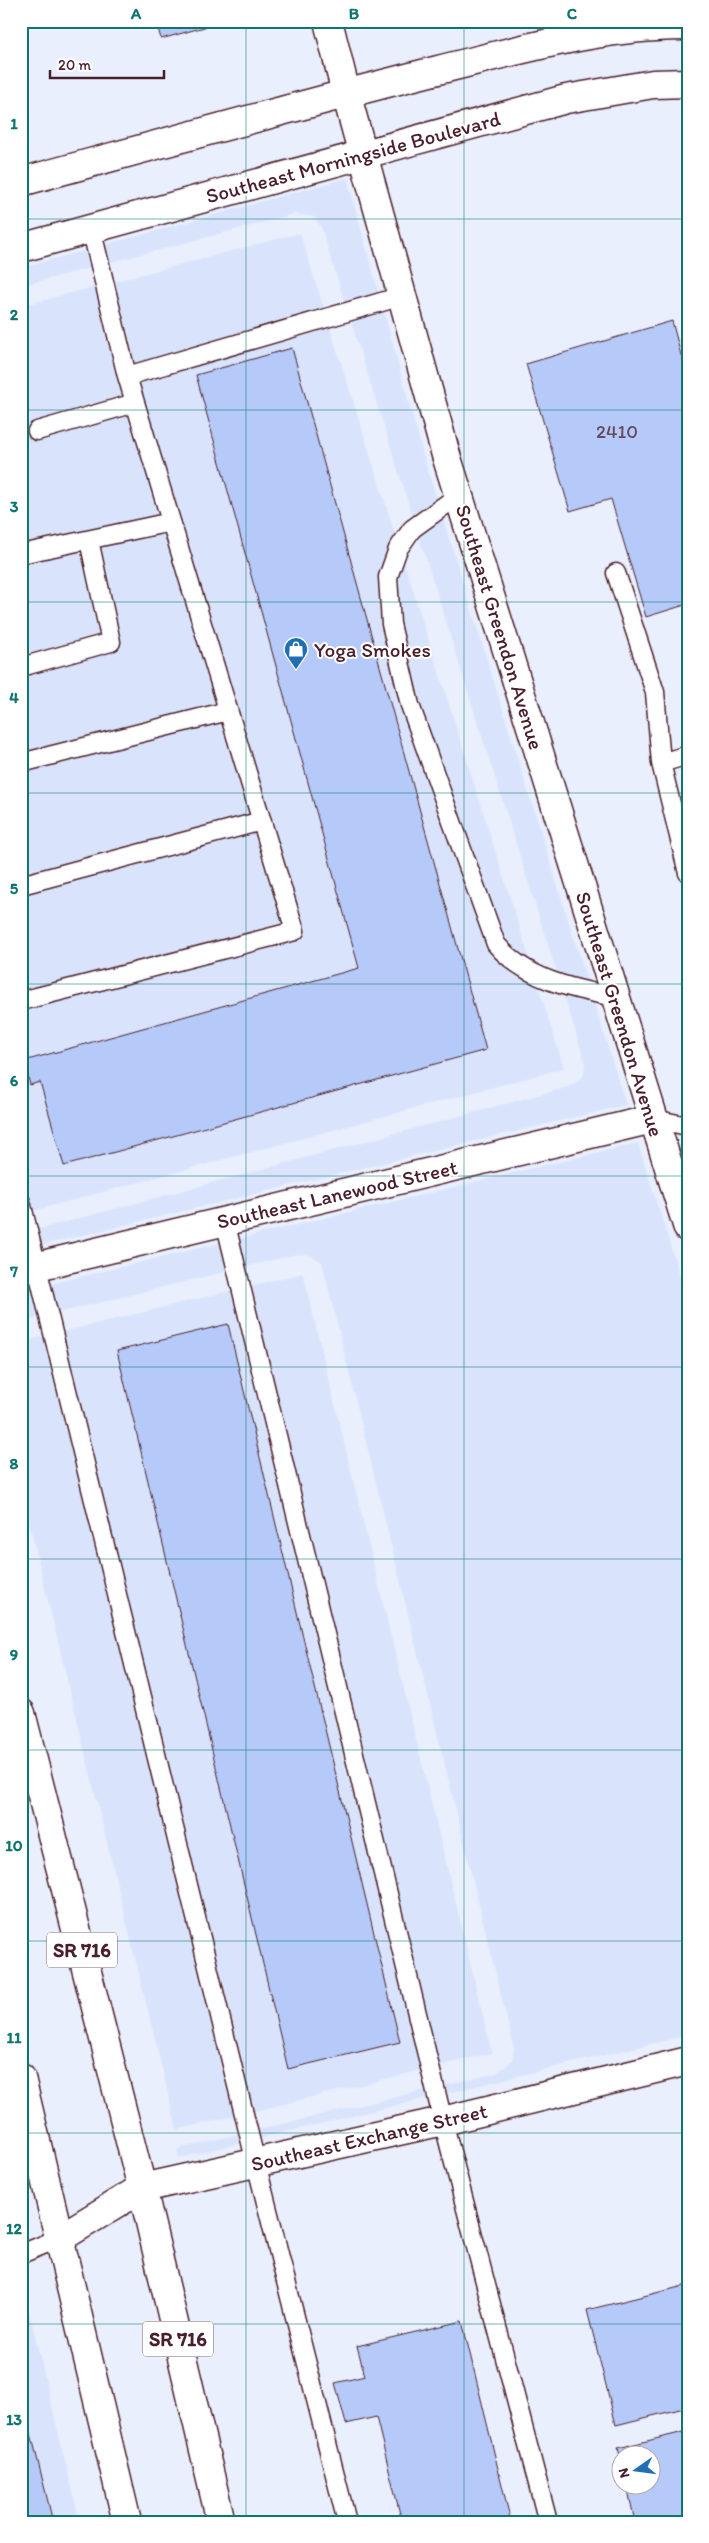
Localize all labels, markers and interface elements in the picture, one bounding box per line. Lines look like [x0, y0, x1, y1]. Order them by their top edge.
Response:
text: A [130, 4, 142, 23]
text: B [349, 4, 360, 23]
text: C [567, 4, 578, 23]
scale bar [50, 48, 164, 80]
text: 20 m [58, 56, 92, 74]
street label: Southeast Morningside Boulevard [203, 106, 503, 208]
text: 1 [10, 114, 18, 133]
text: 2 [10, 305, 19, 324]
house number: 2410 [596, 420, 638, 443]
text: 3 [10, 497, 19, 516]
street label: Southeast Greendon Avenue [451, 501, 549, 753]
shop icon: Yoga Smokes [283, 636, 309, 670]
place label: Yoga Smokes [314, 637, 431, 662]
text: 4 [9, 688, 19, 707]
text: 5 [10, 879, 19, 898]
street label: Southeast Greendon Avenue [571, 888, 669, 1140]
text: 6 [10, 1071, 19, 1090]
street label: Southeast Lanewood Street [214, 1154, 460, 1234]
text: 7 [9, 1262, 18, 1281]
text: 8 [10, 1454, 19, 1473]
text: 9 [10, 1645, 18, 1664]
text: 10 [5, 1836, 23, 1855]
road number: SR 716 [47, 1932, 117, 1968]
text: 11 [7, 2028, 22, 2047]
street label: Southeast Exchange Street [248, 2098, 490, 2176]
text: 12 [6, 2219, 23, 2238]
road number: SR 716 [143, 2322, 213, 2356]
text: 13 [6, 2410, 22, 2429]
north arrow [612, 2446, 662, 2496]
text: N [614, 2466, 633, 2480]

